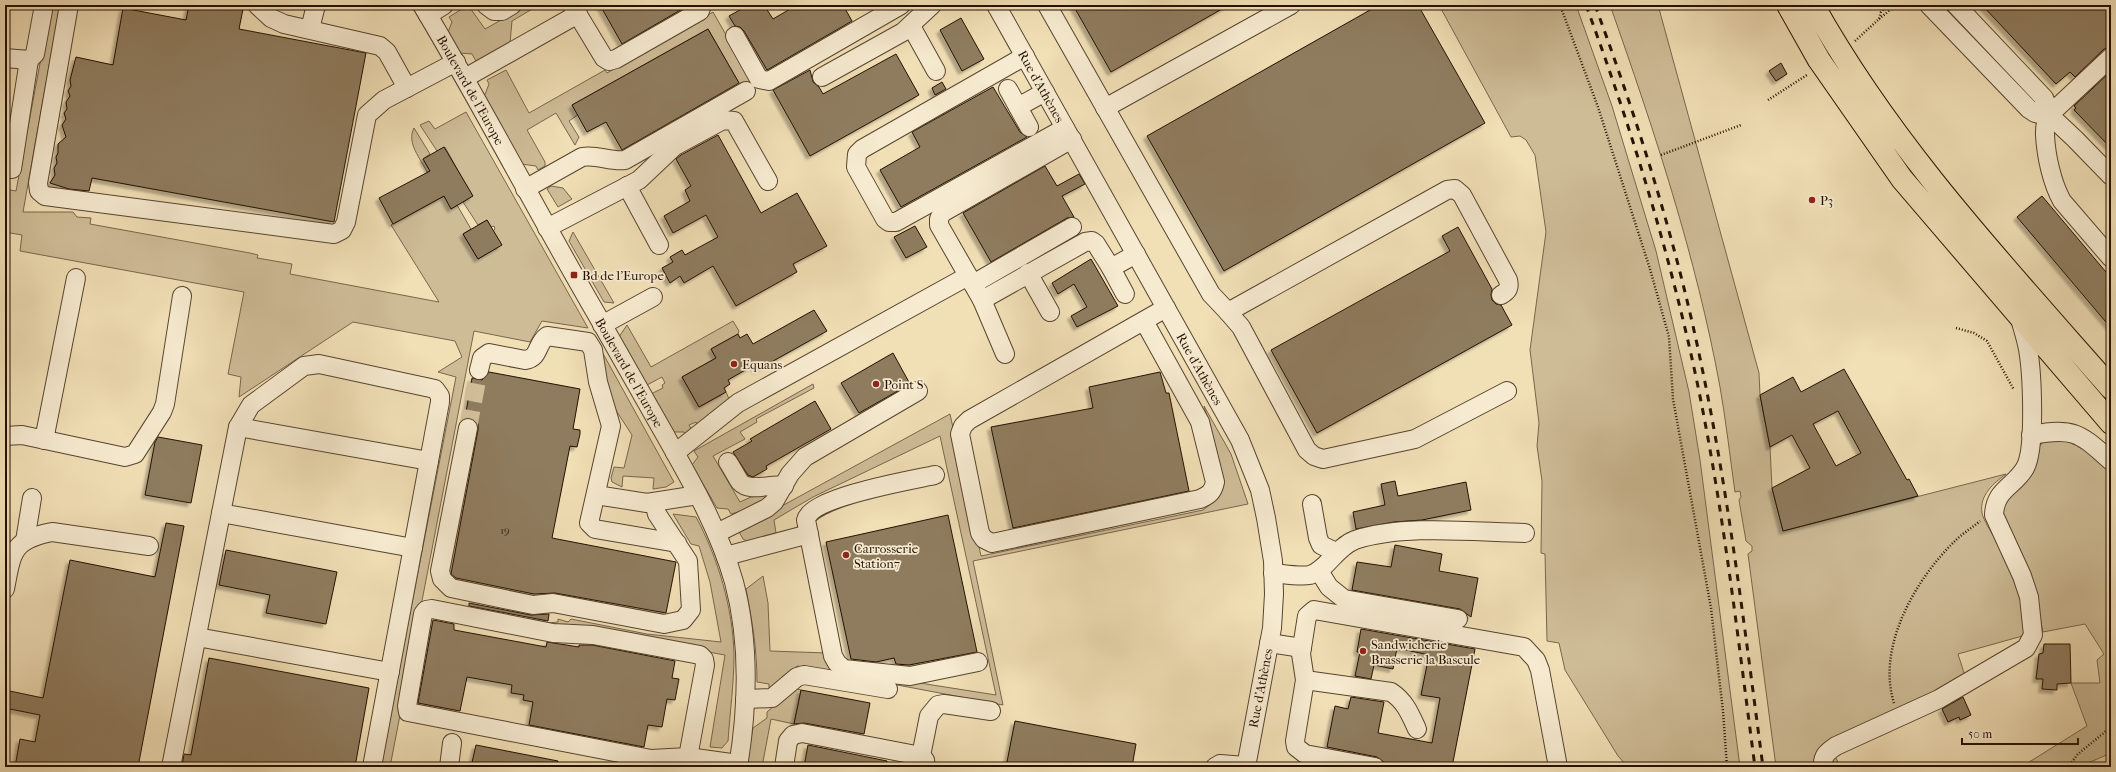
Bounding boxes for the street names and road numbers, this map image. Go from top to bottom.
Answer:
street label: Boulevard de l'Europe [434,33,507,148]
street label: Rue d'Athènes [1015,48,1067,125]
street label: Boulevard de l'Europe [592,315,666,431]
street label: Rue d'Athènes [1173,330,1226,408]
street label: Rue d'Athènes [1245,647,1276,729]

